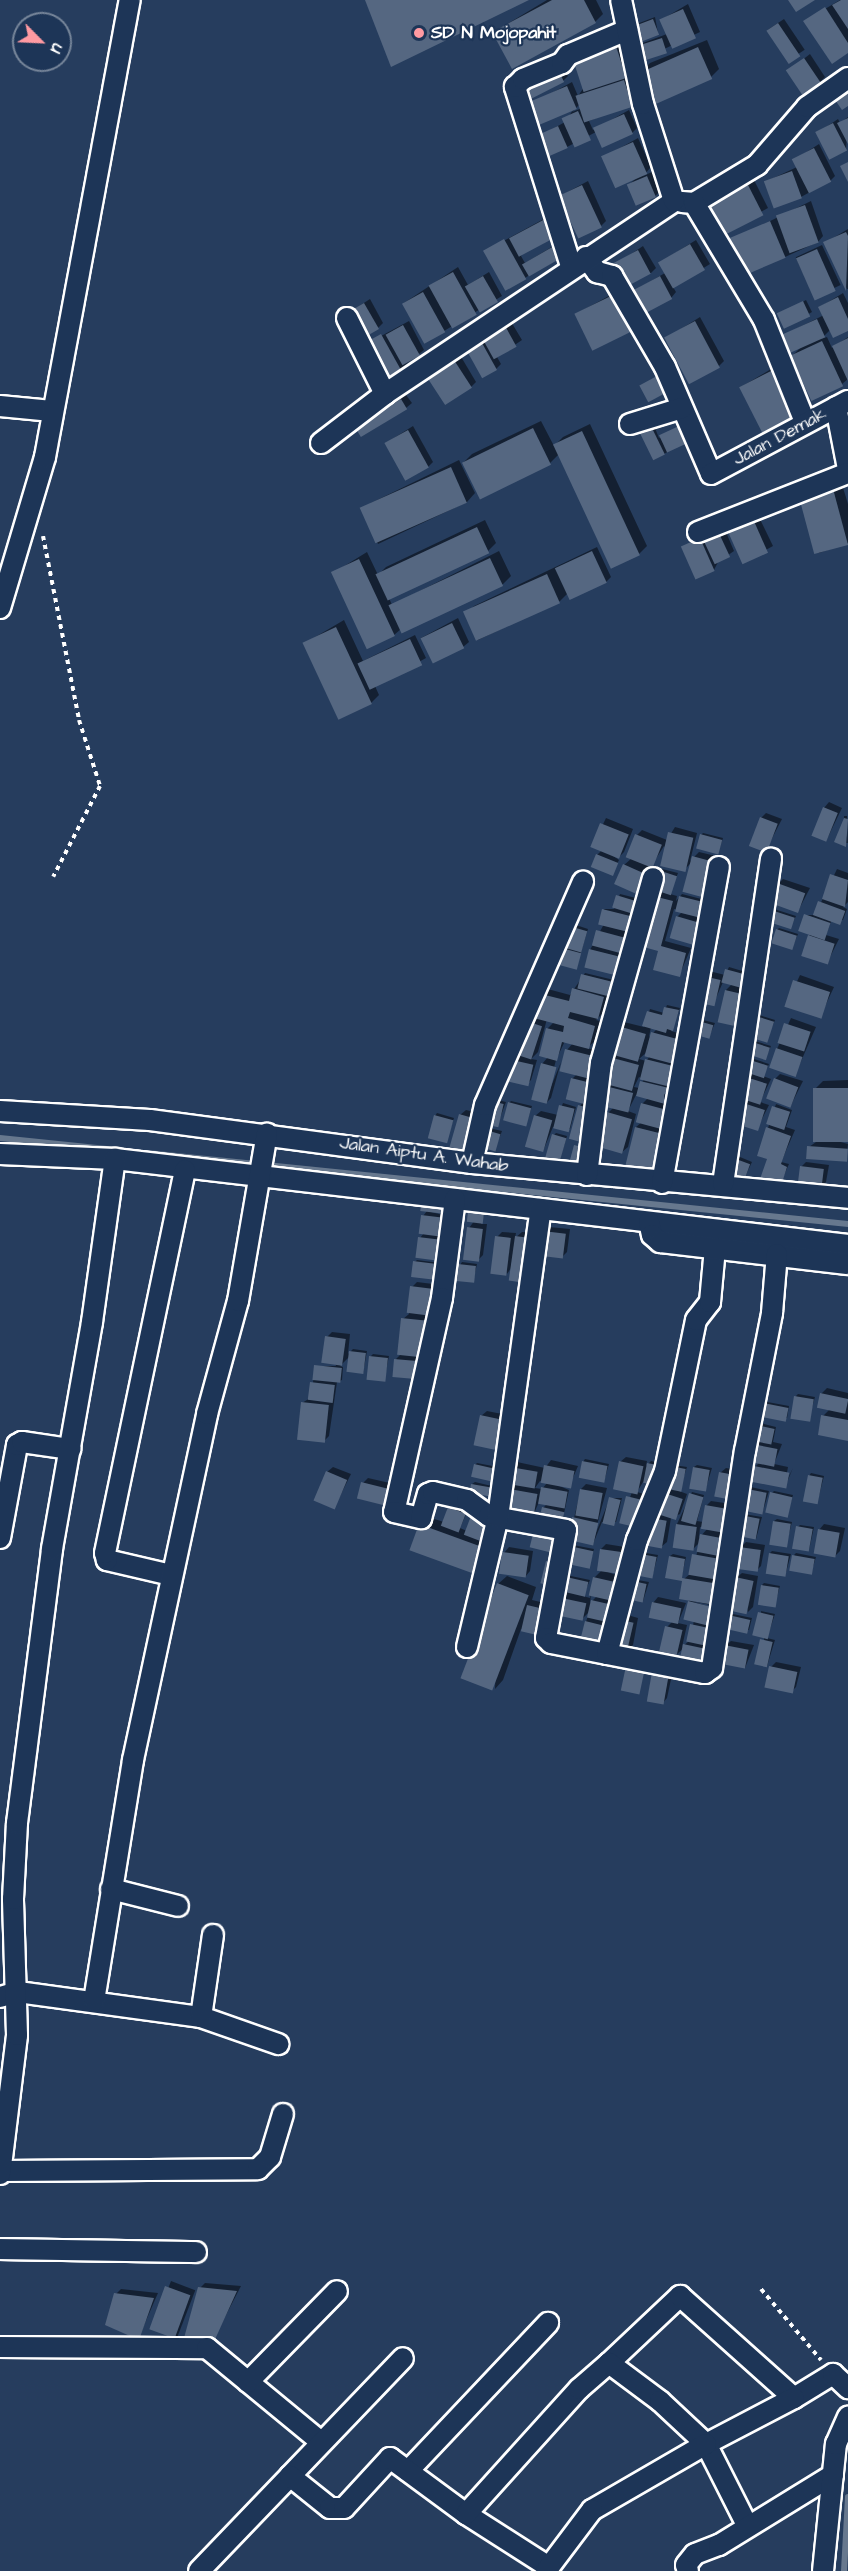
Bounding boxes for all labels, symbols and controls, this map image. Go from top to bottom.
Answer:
north arrow [12,12,72,72]
place label: SD N Mojopahit [431,22,556,44]
marker: SD N Mojopahit [412,26,426,40]
text: U [45,40,68,57]
street label: Jalan Demak [730,403,830,471]
street label: Jalan Aiptu A. Wahab [338,1132,510,1178]

